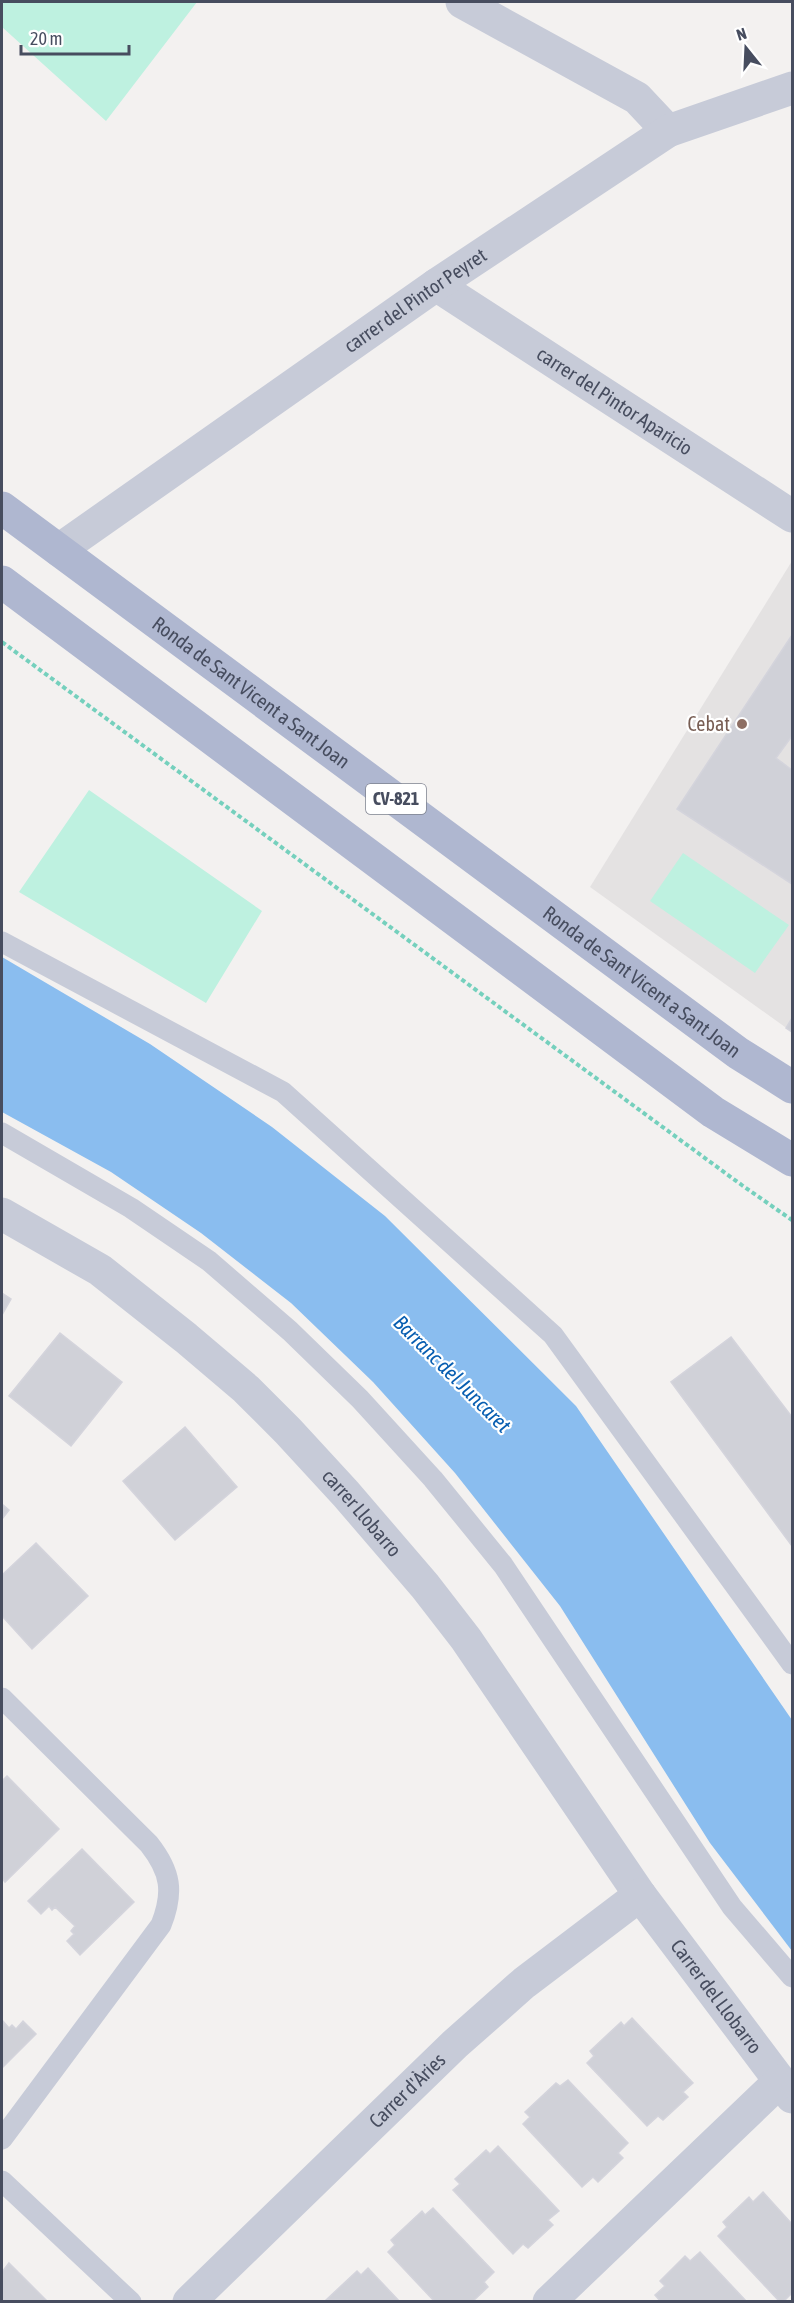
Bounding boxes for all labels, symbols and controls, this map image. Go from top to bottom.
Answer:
scale bar [21,18,129,56]
north arrow [716,18,776,78]
text: N [734,24,749,44]
text: 20 m [30,28,62,49]
street label: carrer del Pintor Peyret [339,243,491,357]
street label: carrer del Pintor Aparicio [533,342,697,459]
street label: Ronda de Sant Vicent a Sant Joan [148,611,355,773]
place label: Cebat [687,712,730,735]
marker: Cebat [735,717,749,731]
road number: CV-821 [366,784,426,814]
street label: Ronda de Sant Vicent a Sant Joan [539,901,745,1062]
water label: Barranc del Juncaret [389,1310,516,1437]
street label: carrer Llobarro [318,1464,407,1561]
street label: Carrer del Llobarro [666,1935,767,2058]
street label: Carrer d'Àries [364,2048,450,2132]

